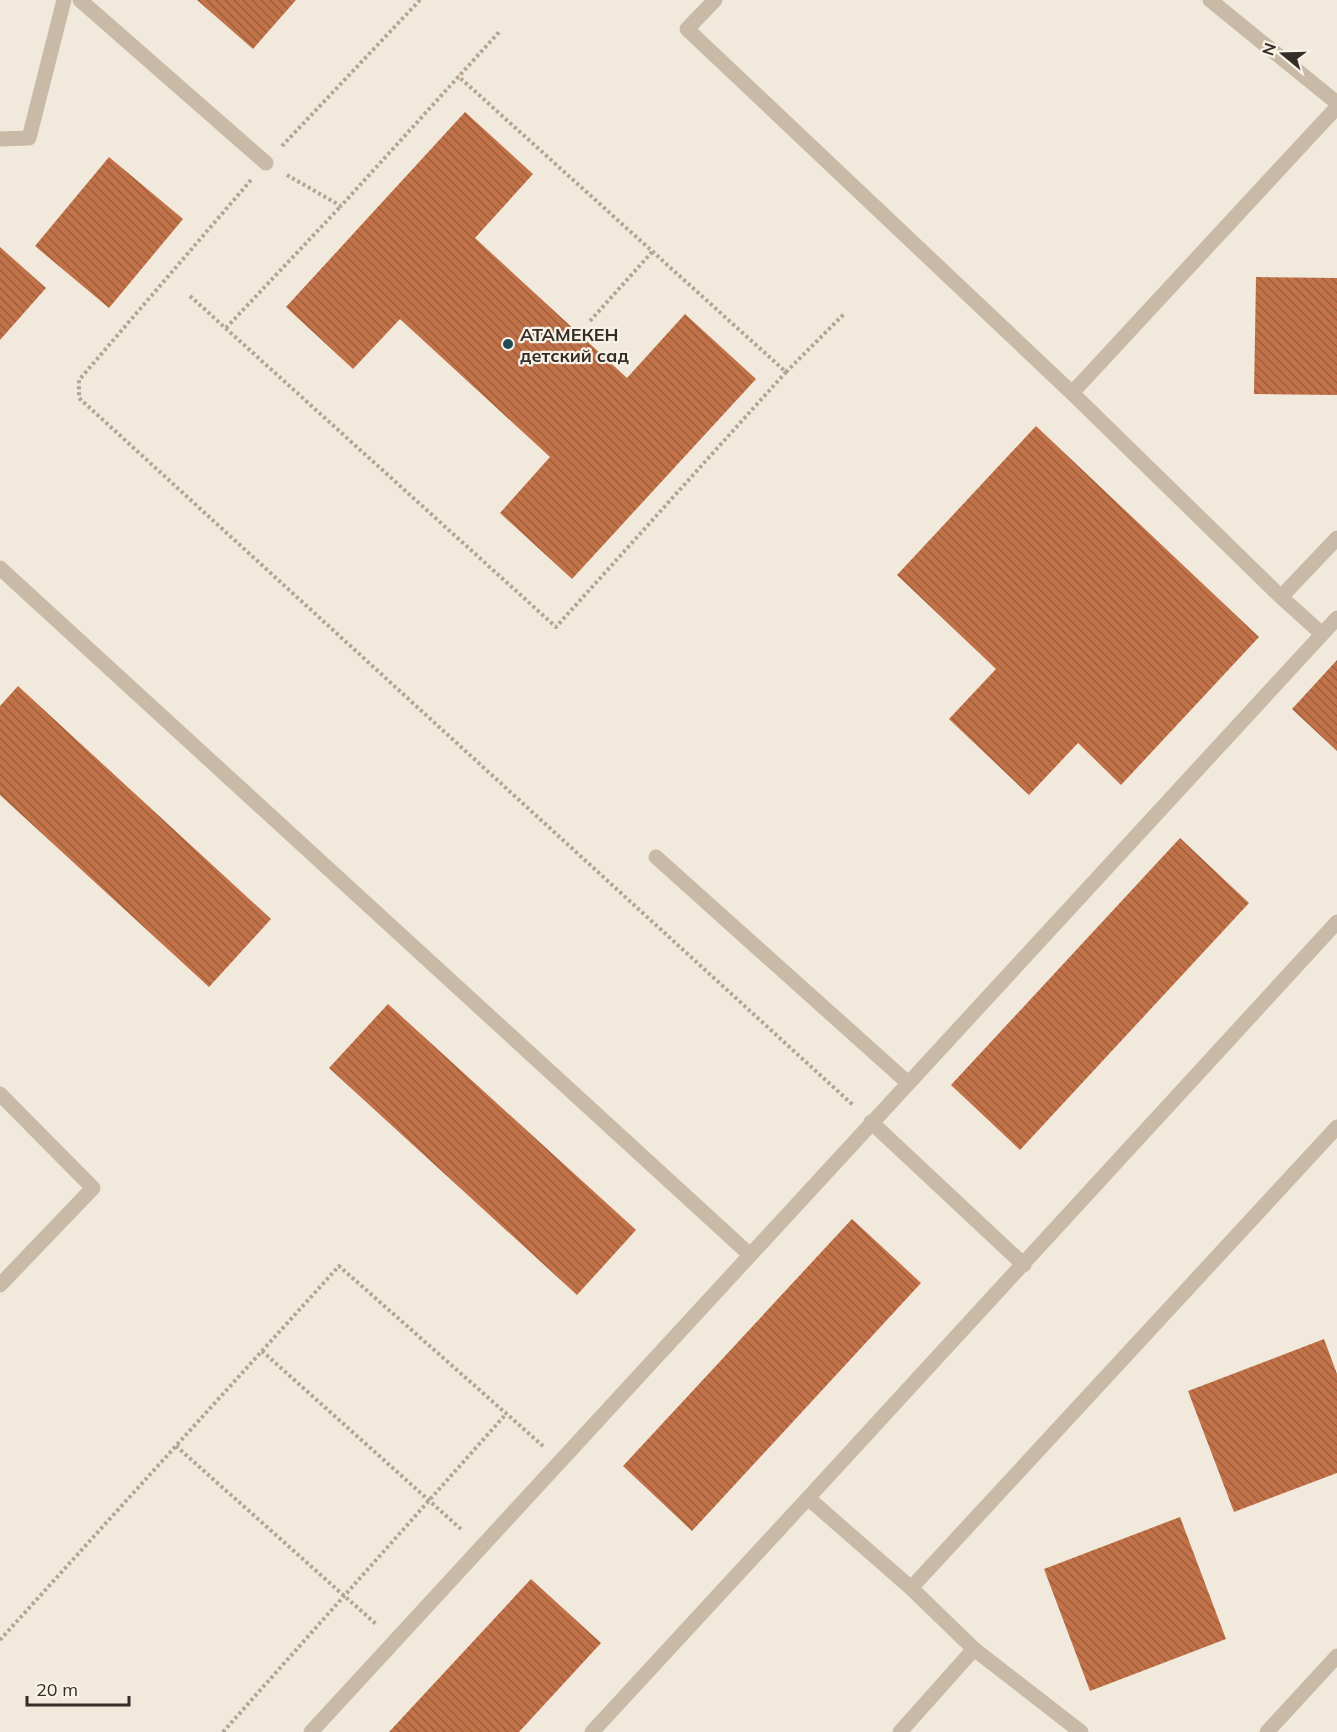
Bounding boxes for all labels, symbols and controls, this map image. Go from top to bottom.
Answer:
north arrow [1253,24,1313,84]
text: N [1257,40,1280,58]
place label: АТАМЕКЕН детский сад [520,323,630,367]
marker: АТАМЕКЕН детский сад [501,337,515,351]
scale bar [27,1669,129,1707]
text: 20 m [36,1678,78,1701]

